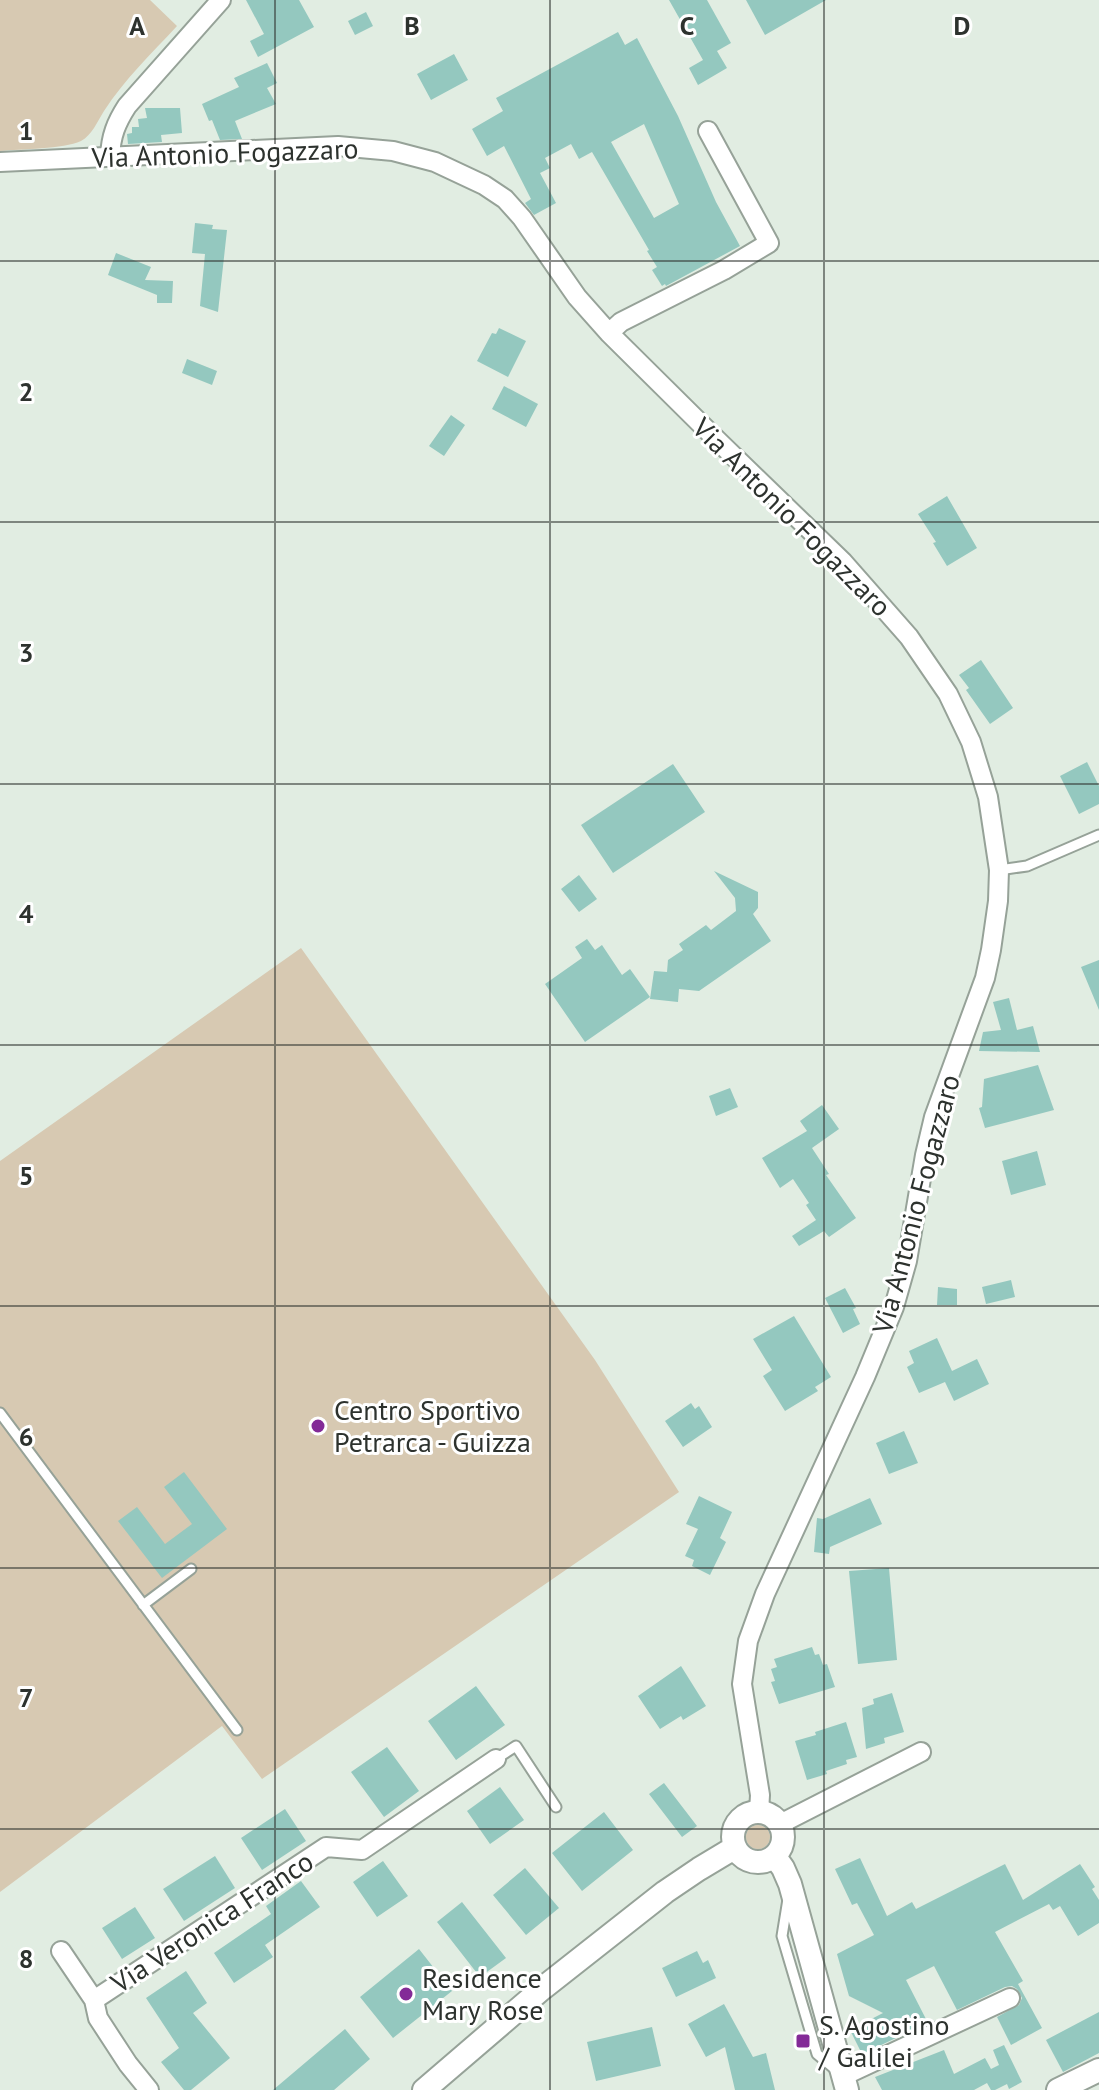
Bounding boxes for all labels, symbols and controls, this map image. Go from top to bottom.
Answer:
text: A [129,9,145,42]
text: B [404,9,420,42]
text: C [680,9,694,42]
text: D [954,9,970,42]
text: 1 [19,114,33,147]
street label: Via Antonio Fogazzaro [90,129,359,176]
text: 2 [19,375,33,408]
street label: Via Antonio Fogazzaro [684,408,900,624]
text: 3 [19,636,33,669]
text: 4 [19,897,34,930]
street label: Via Antonio Fogazzaro [863,1070,968,1339]
text: 5 [19,1159,33,1192]
place label: Centro Sportivo Petrarca - Guizza [334,1391,531,1460]
marker: Centro Sportivo Petrarca - Guizza [309,1417,327,1435]
text: 6 [19,1420,33,1453]
text: 7 [19,1681,33,1714]
street label: Via Veronica Franco [103,1842,320,2001]
text: 8 [19,1942,33,1975]
place label: Residence Mary Rose [422,1959,543,2028]
marker: Residence Mary Rose [397,1985,415,2003]
place label: S. Agostino / Galilei [817,2006,949,2075]
marker: S. Agostino / Galilei [794,2032,812,2050]

